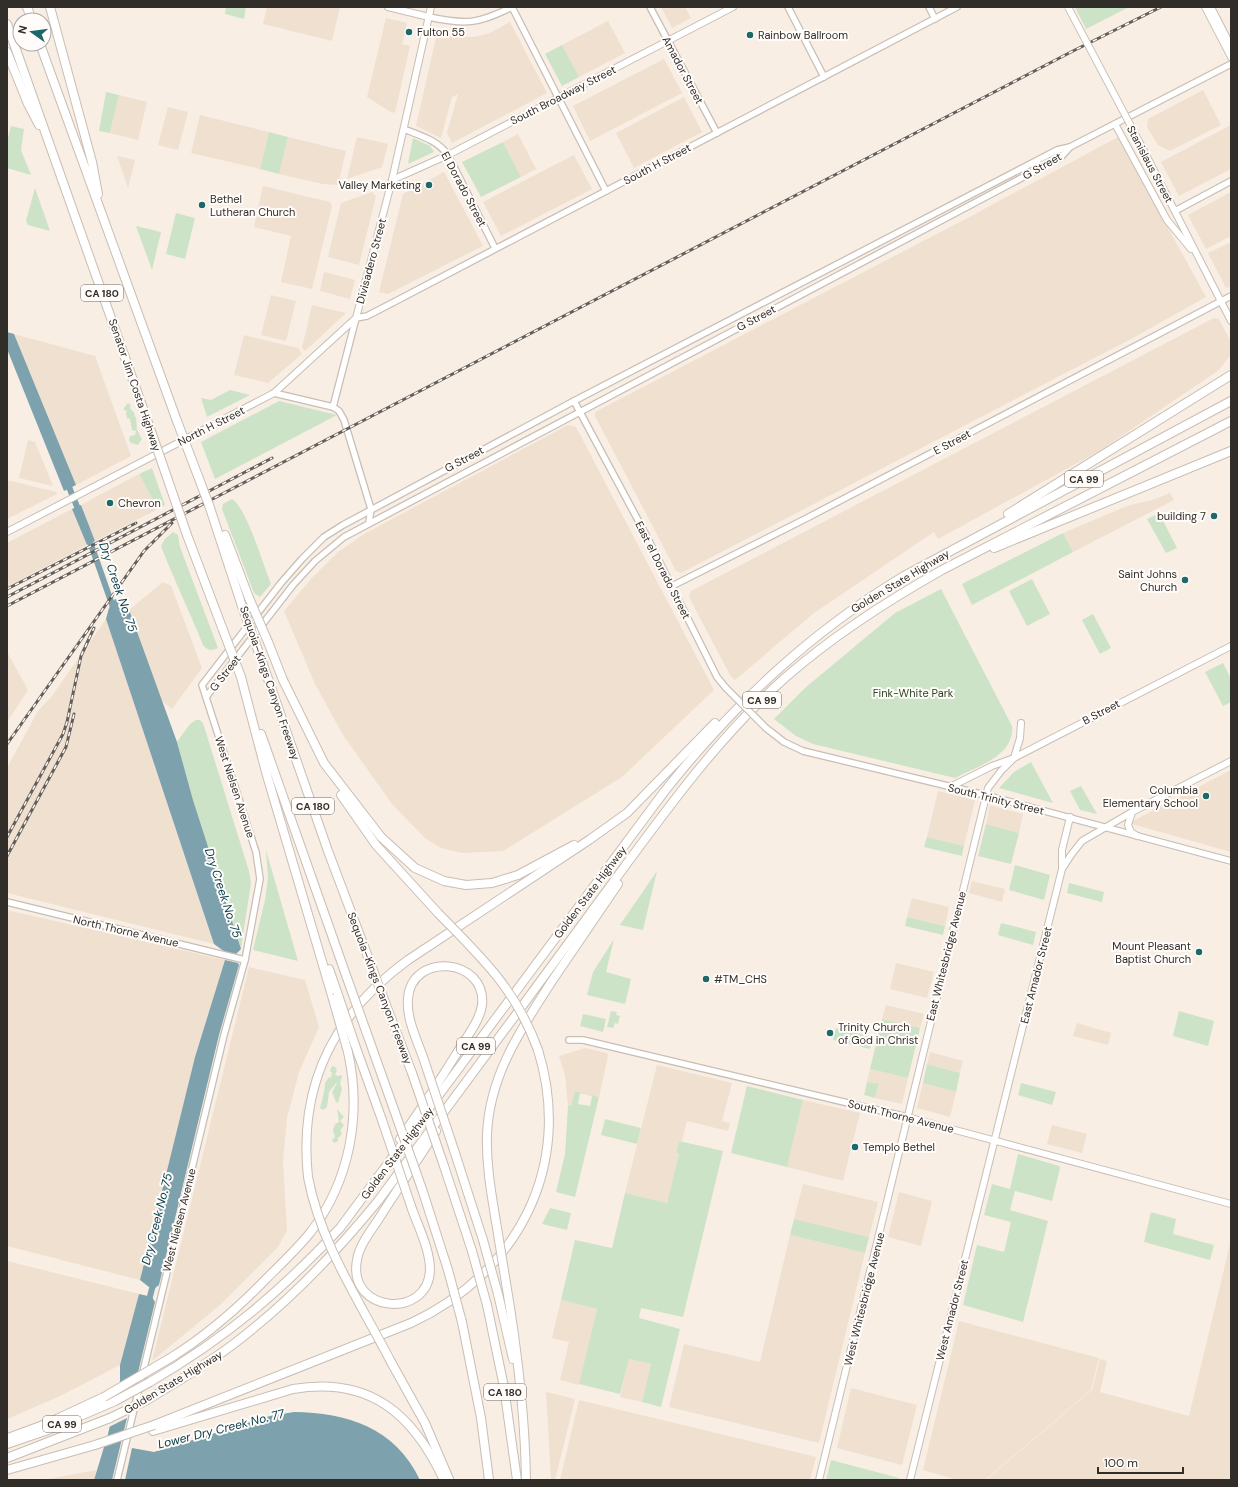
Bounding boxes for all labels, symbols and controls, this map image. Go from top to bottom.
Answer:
north arrow [12,12,52,52]
text: N [15,24,30,35]
place label: Fulton 55 [417,25,465,39]
marker: Fulton 55 [404,27,414,37]
place label: Rainbow Ballroom [758,28,848,42]
marker: Rainbow Ballroom [745,30,755,40]
street label: Amador Street [659,34,707,106]
street label: South Broadway Street [508,62,618,128]
street label: Stanislaus Street [1124,123,1176,205]
street label: South H Street [621,140,693,188]
street label: El Dorado Street [438,149,490,229]
street label: G Street [1020,149,1064,183]
place label: Valley Marketing [338,178,421,192]
marker: Valley Marketing [424,180,434,190]
place label: Bethel Lutheran Church [210,192,295,219]
marker: Bethel Lutheran Church [197,200,207,210]
street label: Divisadero Street [353,217,389,305]
road number: CA 180 [81,285,123,301]
street label: G Street [734,302,778,334]
street label: Senator Jim Costa Highway [106,317,164,453]
street label: North H Street [175,403,247,449]
street label: E Street [931,426,973,458]
street label: G Street [442,443,486,475]
road number: CA 99 [1065,471,1103,487]
place label: Chevron [118,496,161,510]
marker: Chevron [105,498,115,508]
place label: building 7 [1157,509,1206,523]
marker: building 7 [1209,511,1219,521]
street label: East el Dorado Street [632,519,694,621]
water label: Dry Creek No. 75 [95,540,141,635]
street label: Golden State Highway [848,546,952,616]
place label: Saint Johns Church [1118,567,1177,594]
marker: Saint Johns Church [1180,575,1190,585]
street label: Sequoia–Kings Canyon Freeway [237,604,303,762]
street label: G Street [206,652,244,694]
park label: Fink-White Park [873,686,954,700]
road number: CA 99 [743,692,781,708]
street label: B Street [1080,696,1122,728]
street label: West Nielsen Avenue [212,734,258,840]
street label: South Trinity Street [947,780,1045,818]
place label: Columbia Elementary School [1103,783,1198,810]
marker: Columbia Elementary School [1201,791,1211,801]
road number: CA 180 [292,798,334,814]
street label: Golden State Highway [551,843,629,941]
water label: Dry Creek No. 75 [201,846,245,941]
street label: East Whitesbridge Avenue [923,890,969,1022]
street label: Sequoia–Kings Canyon Freeway [344,910,416,1066]
street label: North Thorne Avenue [72,912,180,950]
street label: East Amador Street [1017,925,1055,1025]
place label: Mount Pleasant Baptist Church [1112,939,1191,966]
marker: Mount Pleasant Baptist Church [1194,947,1204,957]
place label: #TM_CHS [714,972,767,986]
marker: #TM_CHS [701,974,711,984]
place label: Trinity Church of God in Christ [838,1020,918,1047]
marker: Trinity Church of God in Christ [825,1028,835,1038]
road number: CA 99 [457,1038,495,1054]
street label: South Thorne Avenue [847,1096,955,1136]
street label: Golden State Highway [358,1104,436,1202]
place label: Templo Bethel [863,1140,935,1154]
marker: Templo Bethel [850,1142,860,1152]
street label: West Nielsen Avenue [159,1167,199,1273]
water label: Dry Creek No. 75 [138,1171,176,1266]
street label: West Whitesbridge Avenue [841,1231,887,1367]
street label: West Amador Street [933,1258,971,1362]
street label: Golden State Highway [121,1347,225,1417]
road number: CA 180 [484,1384,526,1400]
water label: Lower Dry Creek No. 77 [156,1405,286,1452]
road number: CA 99 [43,1416,81,1432]
scale bar [1098,1449,1183,1475]
text: 100 m [1104,1455,1138,1471]

